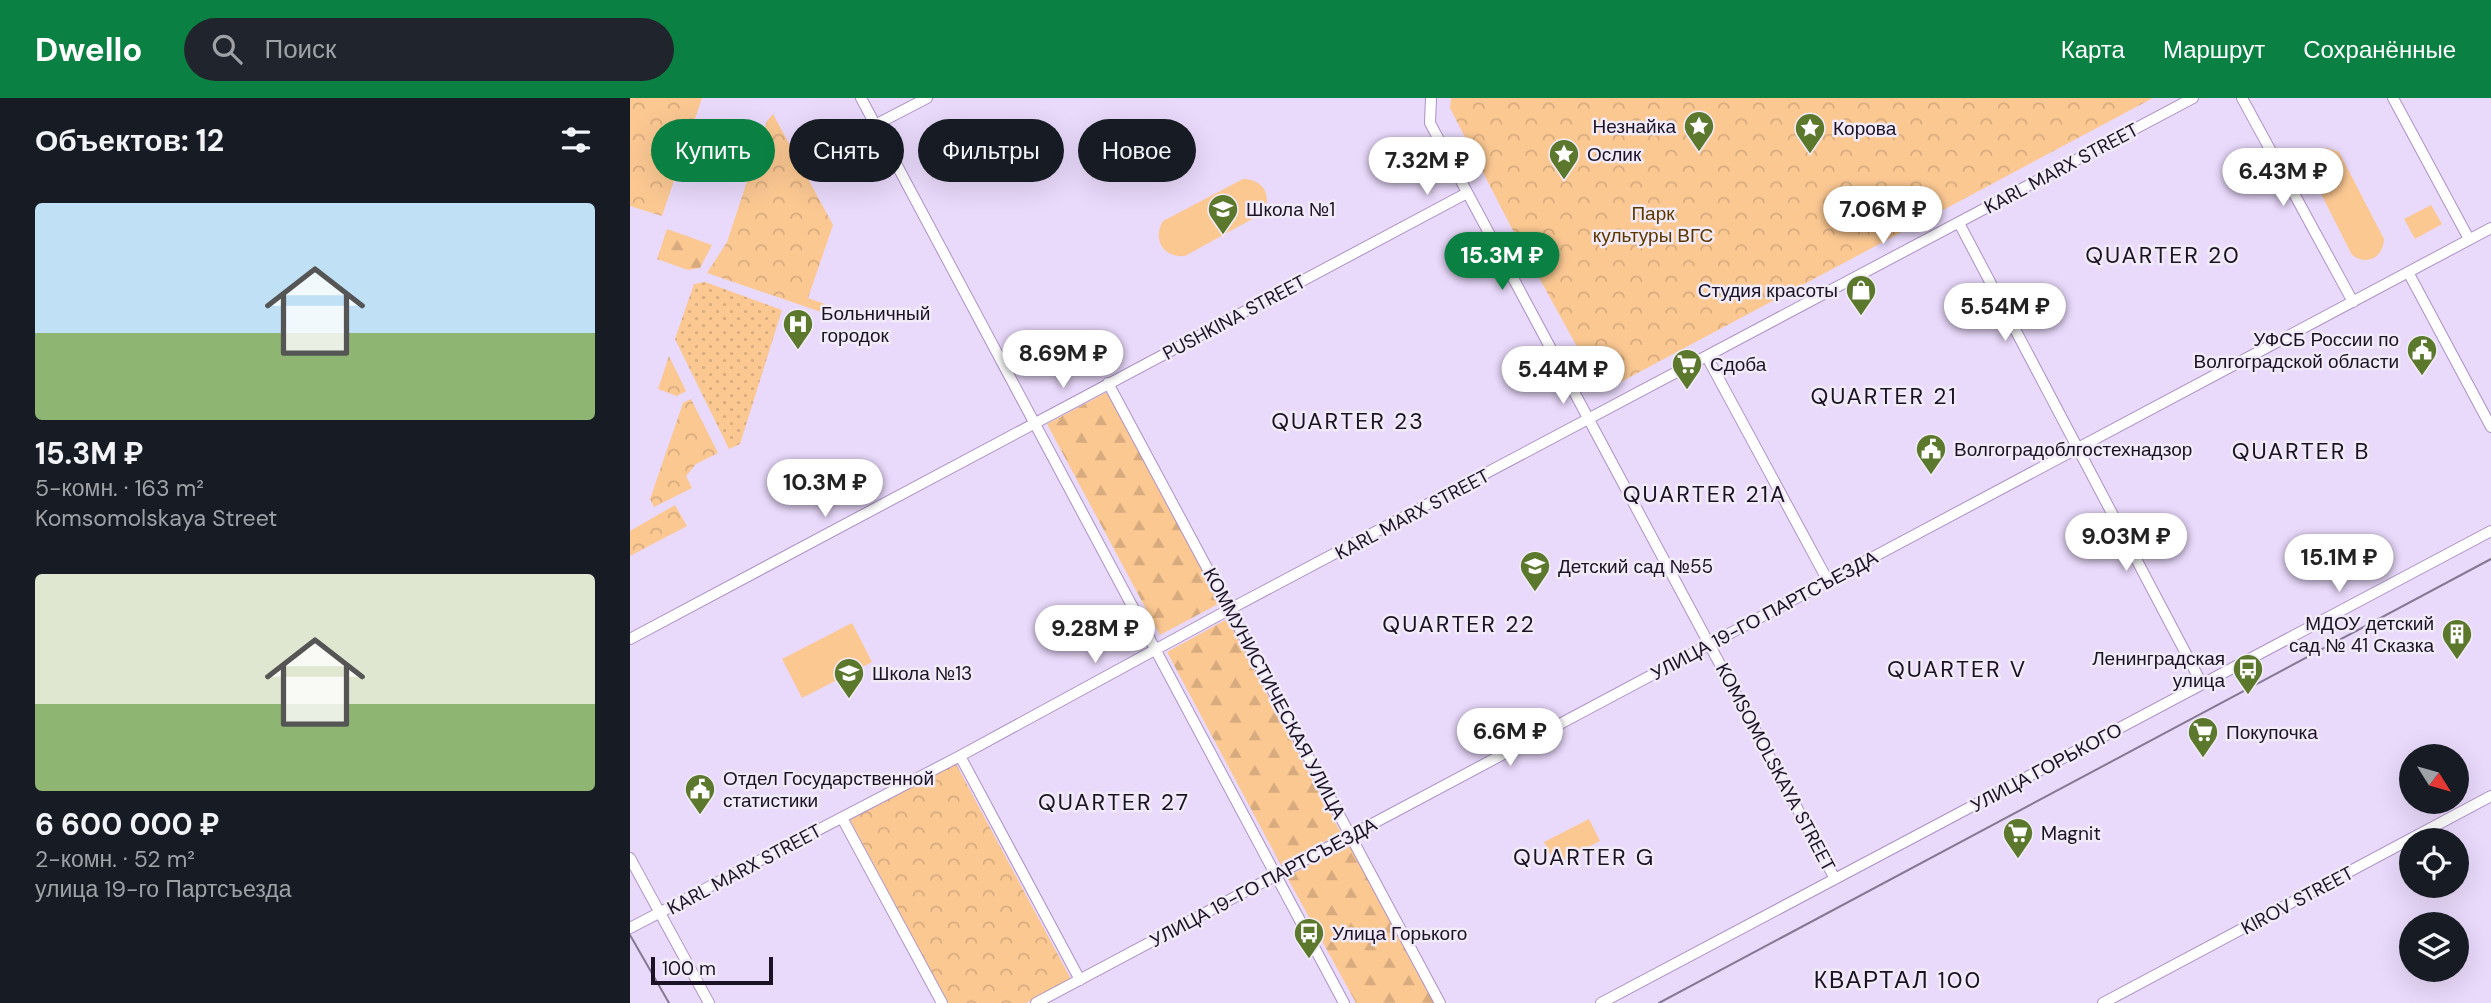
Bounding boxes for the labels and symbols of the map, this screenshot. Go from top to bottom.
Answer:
place icon: Незнайка [1682,109,1716,153]
place icon: Корова [1793,111,1827,155]
place label: Незнайка [1592,114,1676,139]
place label: Корова [1833,116,1897,141]
street label: KARL MARX STREET [1980,117,2143,220]
place icon: Ослик [1547,137,1581,181]
pin: 7.32M ₽ [1362,138,1492,197]
place label: Ослик [1587,142,1642,167]
pin: 6.43M ₽ [2218,148,2348,208]
pin: 7.06M ₽ [1818,186,1948,246]
school or university icon: Школа №1 [1206,192,1240,236]
place label: Школа №1 [1246,197,1335,222]
park label: Парк культуры ВГС [1593,201,1713,248]
pin: 15.3M ₽ [1437,232,1567,292]
district label: QUARTER 20 [2085,240,2241,270]
street label: PUSHKINA STREET [1158,269,1310,366]
shop icon: Студия красоты [1844,273,1878,317]
place label: Студия красоты [1698,278,1838,303]
pin: 5.54M ₽ [1940,284,2070,343]
place label: Больничный городок [821,301,930,348]
hospital icon: Больничный городок [781,307,815,351]
place label: УФСБ России по Волгоградской области [2194,327,2399,374]
pin: 8.69M ₽ [998,330,1128,390]
public building icon: УФСБ России по Волгоградской области [2405,333,2439,377]
pin: 5.44M ₽ [1498,346,1628,406]
supermarket icon: Сдоба [1670,347,1704,391]
place label: Сдоба [1710,352,1767,377]
district label: QUARTER 21 [1810,381,1958,411]
district label: QUARTER 23 [1271,406,1425,436]
public building icon: Волгоградоблгостехнадзор [1914,432,1948,476]
district label: QUARTER B [2232,436,2370,466]
place label: Волгоградоблгостехнадзор [1954,437,2192,462]
pin: 10.3M ₽ [760,460,890,519]
street label: KARL MARX STREET [1331,463,1494,566]
district label: QUARTER 21A [1623,479,1787,509]
pin: 9.03M ₽ [2061,514,2191,573]
pin: 15.1M ₽ [2274,534,2404,594]
street label: УЛИЦА 19-ГО ПАРТСЪЕЗДА [1646,545,1882,686]
school or university icon: Детский сад №55 [1518,549,1552,593]
place label: Детский сад №55 [1558,554,1713,579]
street label: КОММУНИСТИЧЕСКАЯ УЛИЦА [1198,563,1352,823]
pin: 9.28M ₽ [1030,606,1160,665]
district label: QUARTER 22 [1382,609,1536,639]
place label: МДОУ детский сад № 41 Сказка [2289,611,2434,658]
building icon: МДОУ детский сад № 41 Сказка [2440,617,2474,661]
place label: Ленинградская улица [2092,646,2225,693]
bus stop icon: Ленинградская улица [2231,652,2265,696]
district label: QUARTER V [1887,654,2027,684]
school or university icon: Школа №13 [832,656,866,700]
street label: KOMSOMOLSKAYA STREET [1710,659,1841,876]
place label: Школа №13 [872,661,972,686]
pin: 6.6M ₽ [1453,708,1567,768]
supermarket icon: Покупочка [2186,715,2220,759]
street label: УЛИЦА ГОРЬКОГО [1966,717,2126,818]
place label: Покупочка [2226,720,2318,745]
north arrow [2399,744,2469,814]
place label: Отдел Государственной статистики [723,766,934,813]
public building icon: Отдел Государственной статистики [683,772,717,816]
district label: QUARTER 27 [1038,787,1190,817]
street label: УЛИЦА 19-ГО ПАРТСЪЕЗДА [1145,812,1381,953]
supermarket icon: Magnit [2001,816,2035,860]
street label: KARL MARX STREET [663,818,826,921]
place label: Magnit [2041,821,2101,846]
district label: QUARTER G [1513,842,1655,872]
street label: KIROV STREET [2237,860,2358,940]
bus stop icon: Улица Горького [1292,916,1326,960]
place label: Улица Горького [1332,921,1467,946]
scale bar [651,954,774,986]
district label: КВАРТАЛ 100 [1814,965,1982,995]

